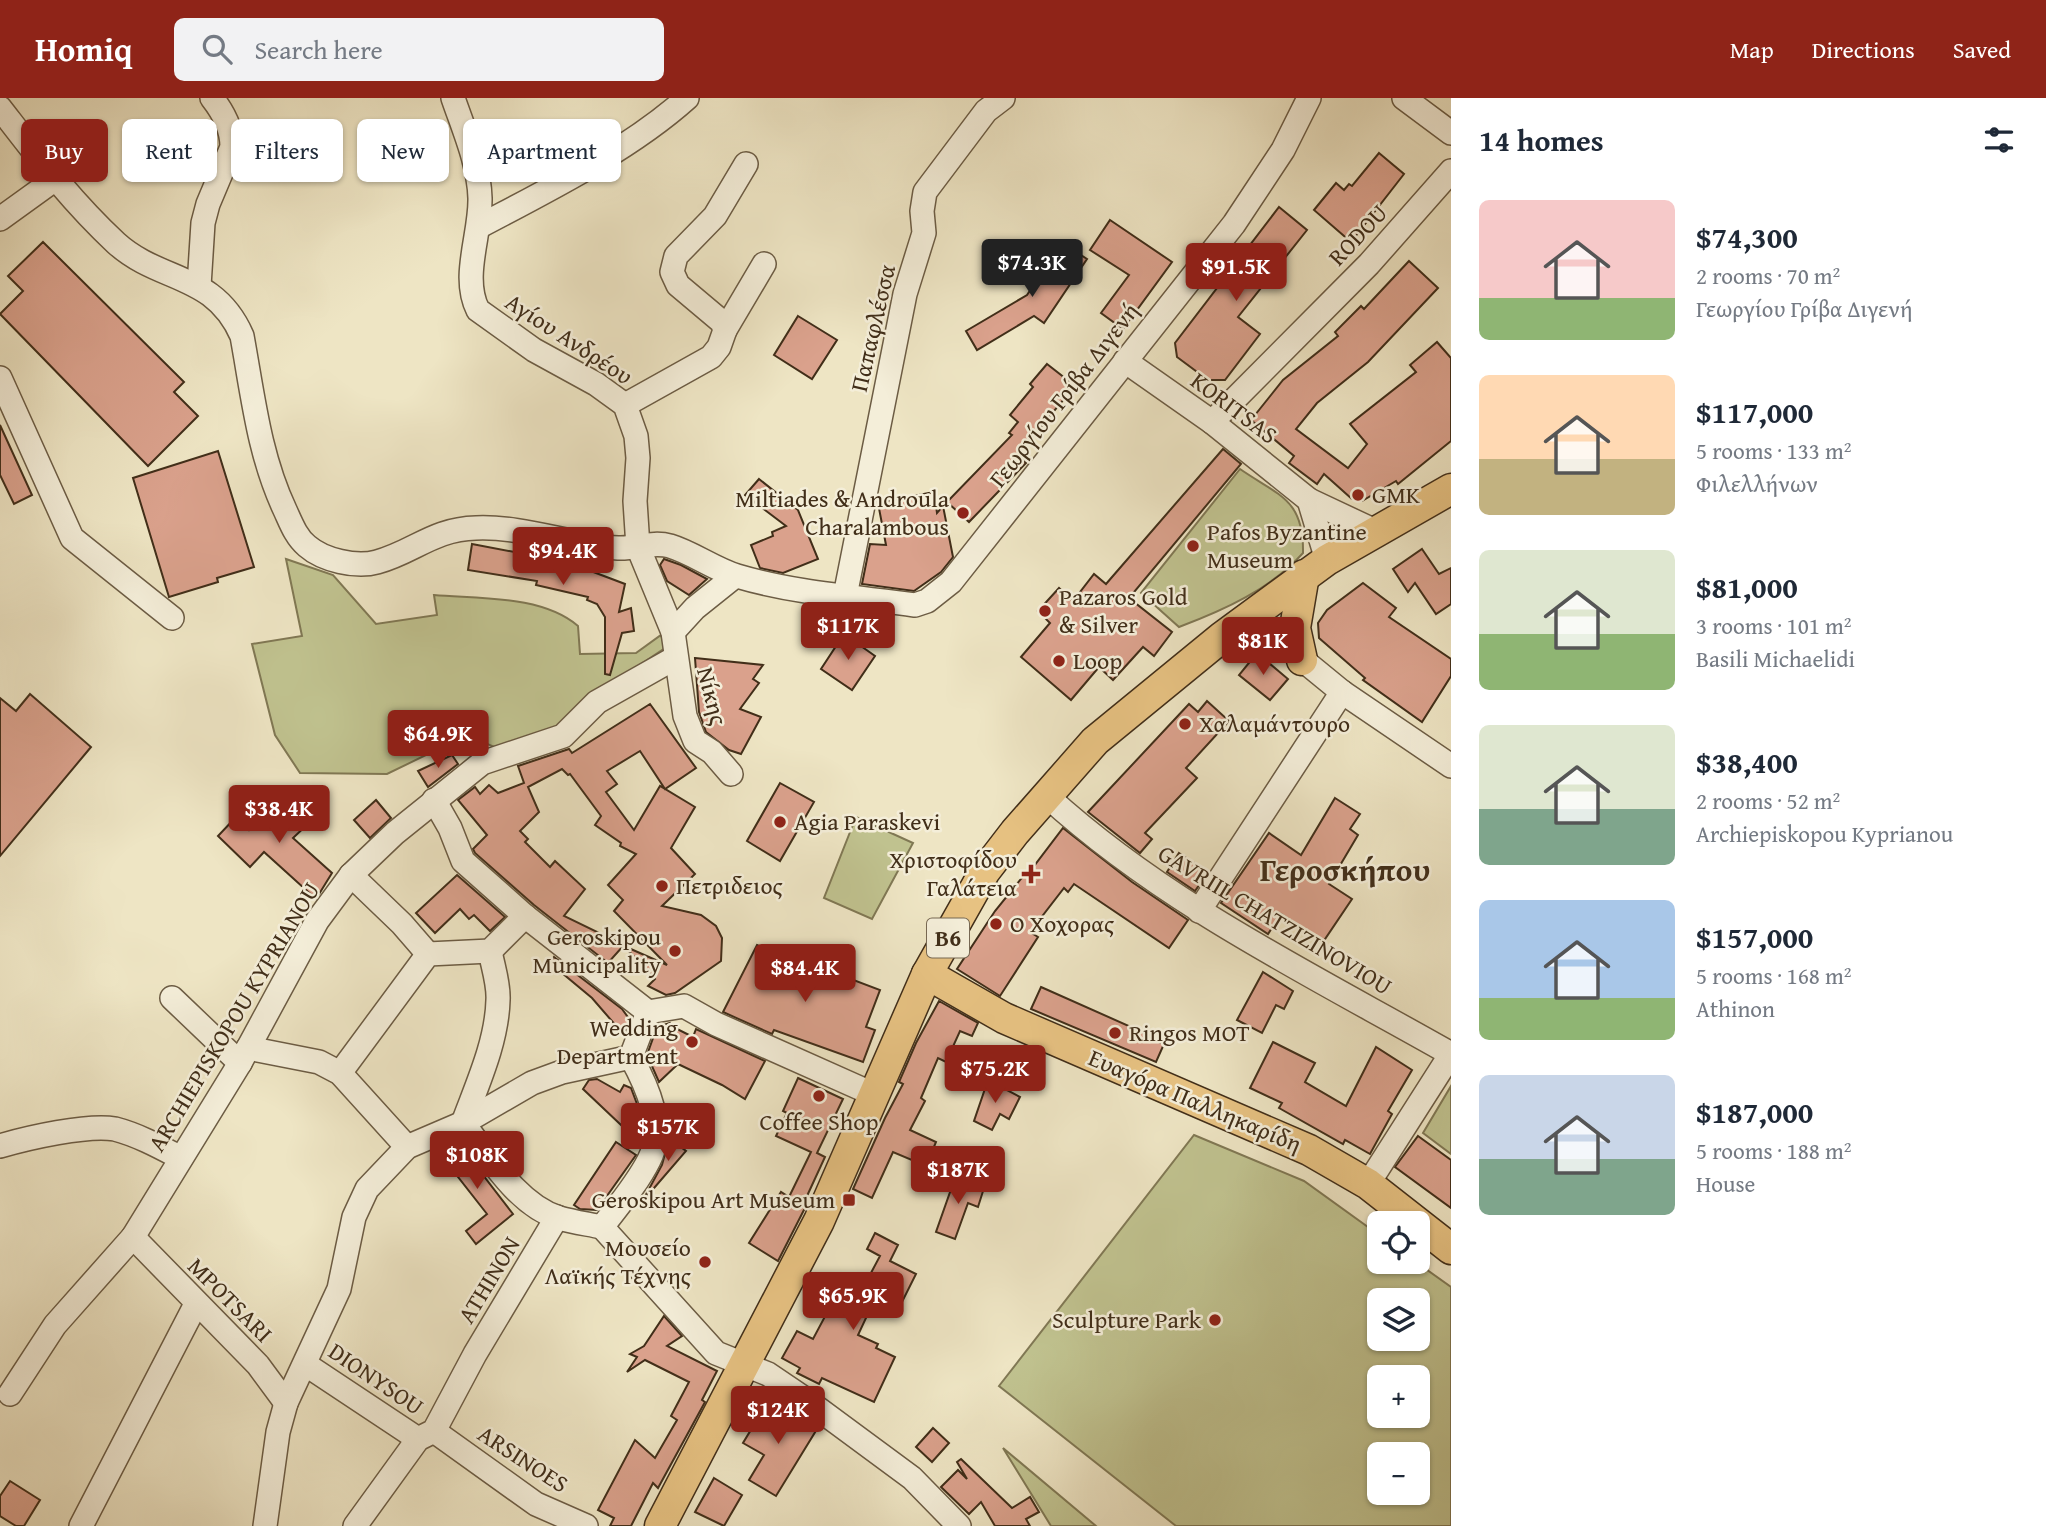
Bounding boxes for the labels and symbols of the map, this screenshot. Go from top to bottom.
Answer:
street label: RODOU [1320,196,1396,273]
pin: $74.3K [975,240,1089,299]
pin: $91.5K [1179,244,1293,303]
street label: Παπαφλέσσα [841,261,904,395]
street label: Αγίου Ανδρέου [499,284,640,393]
street label: Γεωργίου Γρίβα Διγενή [980,295,1147,494]
street label: KORITSAS [1184,363,1285,452]
place label: GMK [1372,477,1421,512]
place label: Miltiades & Androula Charalambous [735,481,950,544]
marker: GMK [1350,487,1366,503]
marker: Miltiades & Androula Charalambous [955,505,971,521]
place label: Pafos Byzantine Museum [1207,514,1367,577]
pin: $94.4K [506,528,620,587]
marker: Pafos Byzantine Museum [1185,538,1201,554]
place label: Pazaros Gold & Silver [1059,579,1188,642]
pin: $117K [799,602,897,662]
marker: Pazaros Gold & Silver [1037,603,1053,619]
pin: $81K [1222,618,1304,677]
place label: Loop [1073,643,1122,678]
marker: Loop [1051,653,1067,669]
street label: Νίκης [688,663,737,729]
place label: Χαλαμάντουρο [1199,706,1350,741]
pin: $64.9K [381,710,495,770]
marker: Χαλαμάντουρο [1177,716,1193,732]
pin: $38.4K [222,786,336,845]
place label: Agia Paraskevi [794,804,941,839]
marker: Agia Paraskevi [772,814,788,830]
street label: GAVRIIL CHATZIZINOVIOU [1152,836,1399,1003]
place label: Χριστοφίδου Γαλάτεια [889,842,1017,905]
district label: Γεροσκήπου [1260,846,1430,893]
marker: Χριστοφίδου Γαλάτεια [1023,866,1039,882]
place label: Πετριδειος [676,868,783,903]
street label: ARCHIEPISKOPOU KYPRIANOU [139,875,328,1158]
marker: Πετριδειος [654,878,670,894]
place label: Ο Χοχορας [1010,906,1114,941]
marker: Ο Χοχορας [988,916,1004,932]
road number: B6 [927,918,969,958]
place label: Geroskipou Municipality [533,919,661,982]
marker: Geroskipou Municipality [667,943,683,959]
pin: $84.4K [748,944,862,1004]
place label: Wedding Department [557,1010,679,1073]
place label: Ringos MOT [1129,1015,1250,1050]
marker: Ringos MOT [1107,1025,1123,1041]
marker: Wedding Department [684,1034,700,1050]
street label: Ευαγόρα Παλληκαρίδη [1083,1040,1307,1161]
pin: $75.2K [938,1046,1052,1105]
marker: Coffee Shop [811,1088,827,1104]
pin: $157K [619,1104,717,1163]
place label: Coffee Shop [760,1104,878,1139]
pin: $108K [428,1132,526,1191]
pin: $187K [909,1146,1007,1206]
place label: Geroskipou Art Museum [592,1182,835,1217]
marker: Geroskipou Art Museum [841,1192,857,1208]
street label: ATHINON [449,1229,528,1330]
place label: Μουσείο Λαϊκής Τέχνης [545,1230,691,1293]
street label: MPOTSARI [180,1249,281,1350]
marker: Μουσείο Λαϊκής Τέχνης [697,1254,713,1270]
pin: $65.9K [796,1272,910,1332]
place label: Sculpture Park [1052,1302,1202,1337]
marker: Sculpture Park [1207,1312,1223,1328]
street label: DIONYSOU [322,1334,431,1423]
pin: $124K [729,1386,827,1446]
street label: ARSINOES [471,1416,575,1501]

